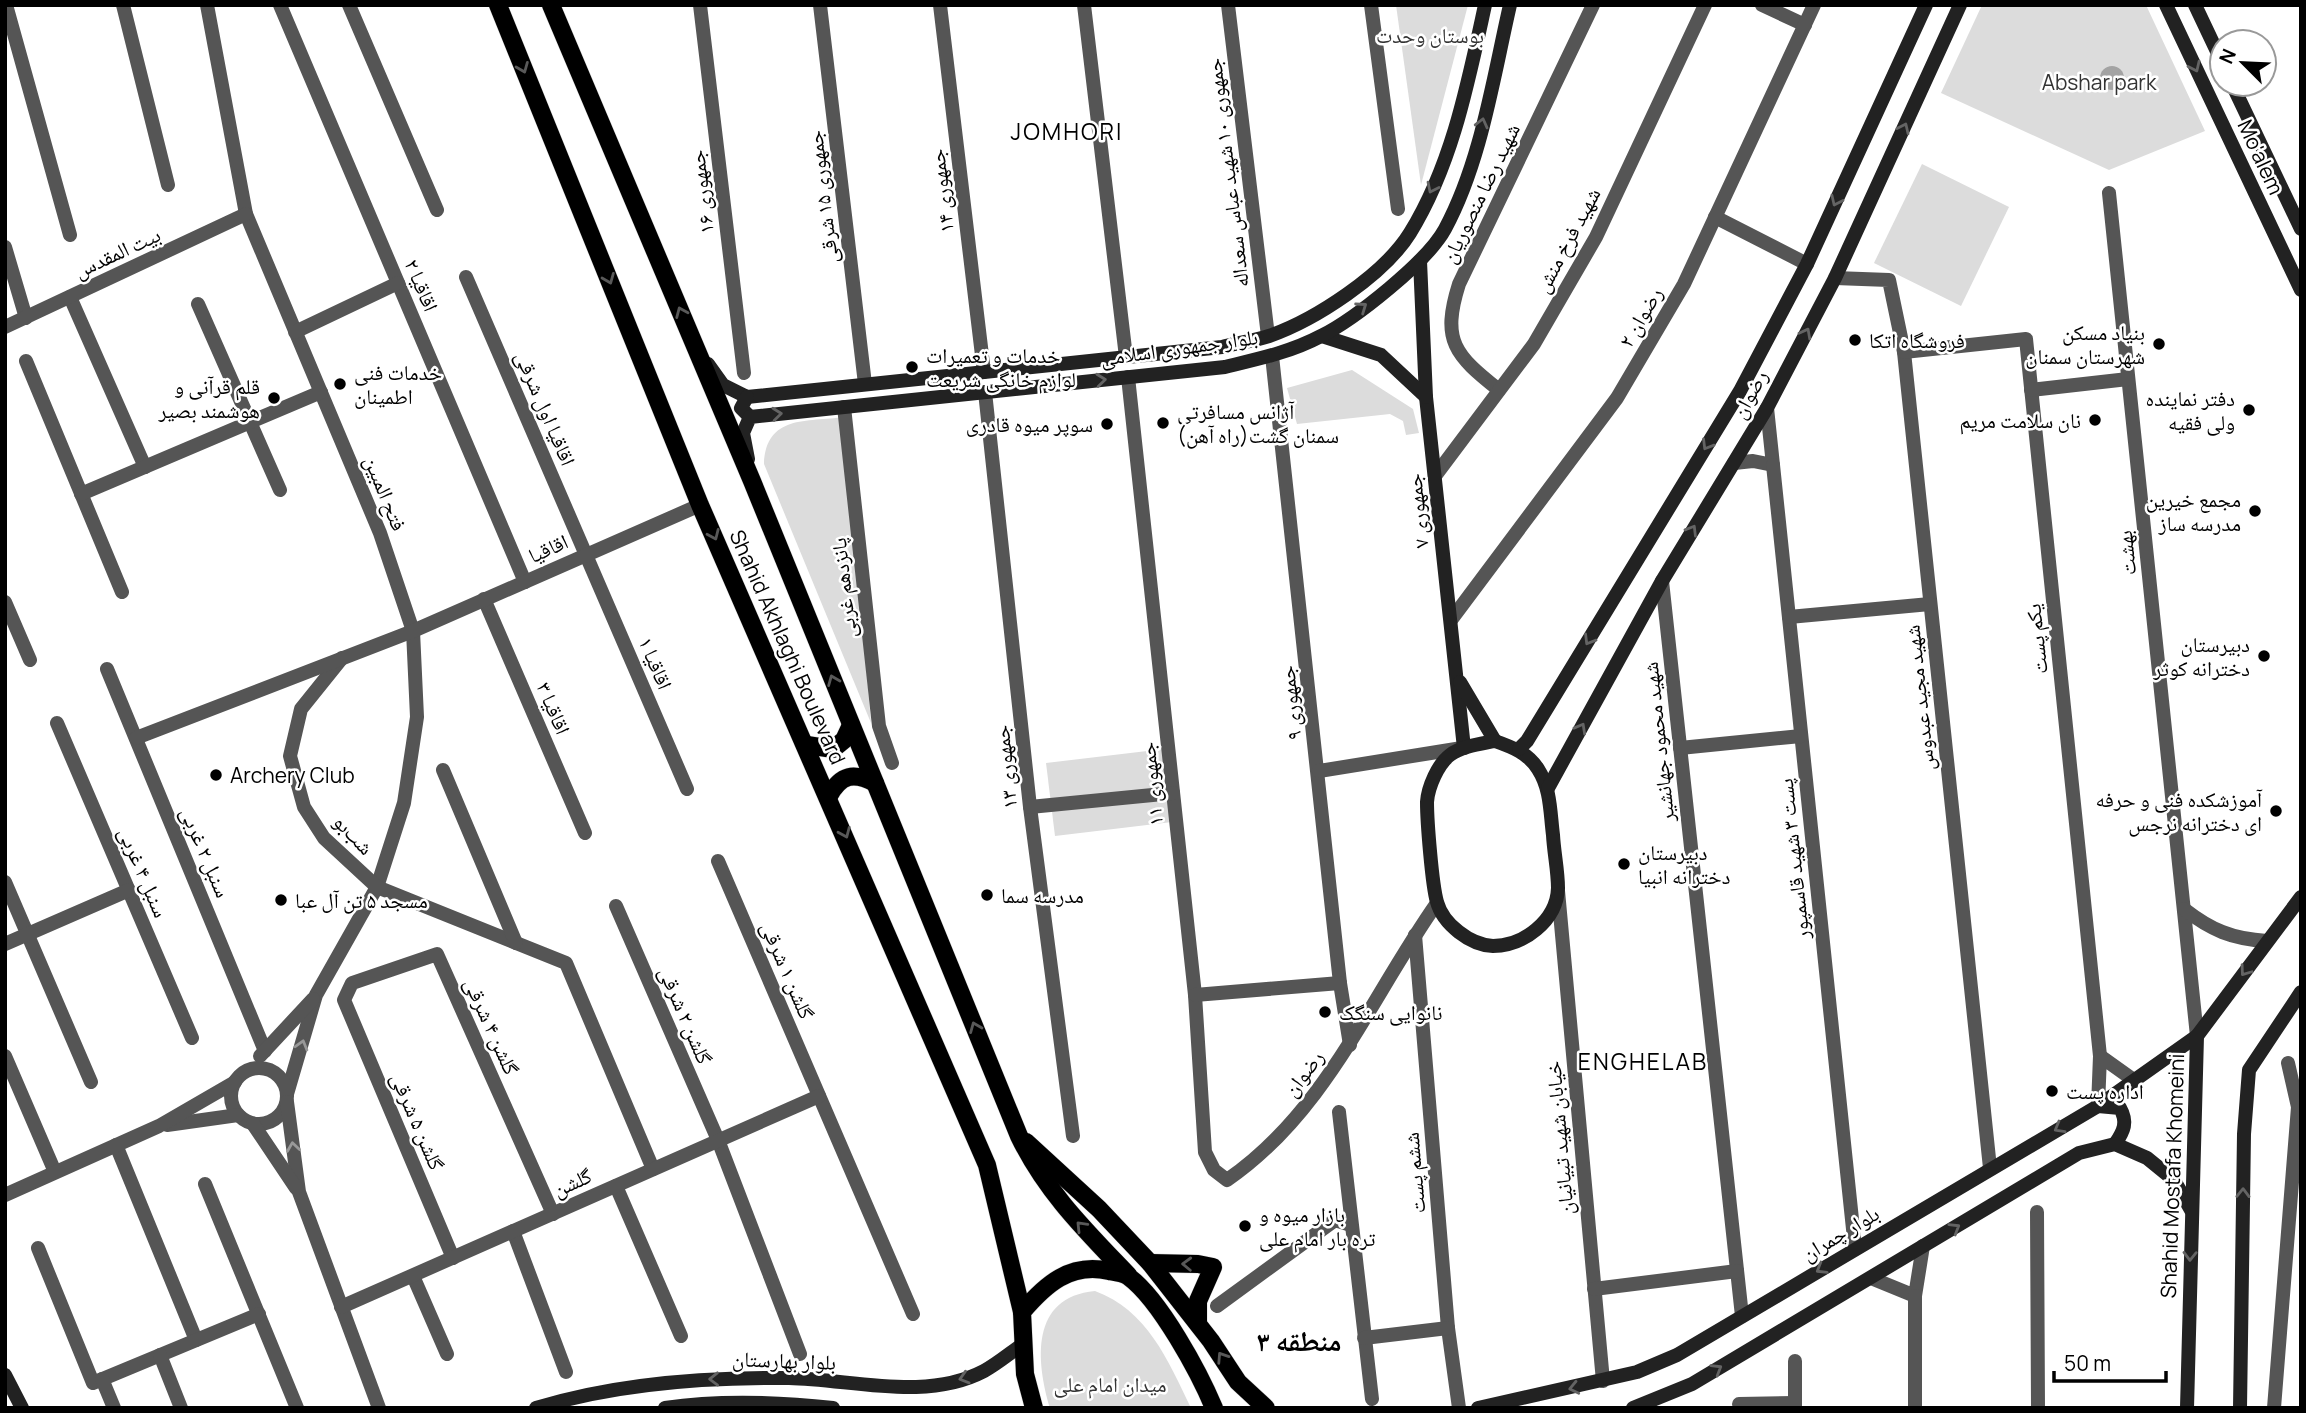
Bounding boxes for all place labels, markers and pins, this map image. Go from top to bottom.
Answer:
place label: بنیاد مسکن شهرستان سمنان [2025,318,2145,370]
place label: فروشگاه اتکا [1869,326,1965,354]
marker: فروشگاه اتکا [1847,332,1863,348]
marker: بنیاد مسکن شهرستان سمنان [2151,336,2167,352]
place label: خدمات و تعمیرات لوازم خانگی شریعت [926,341,1076,394]
place label: خدمات فنی اطمینان [354,358,442,410]
marker: خدمات و تعمیرات لوازم خانگی شریعت [904,359,920,375]
place label: قلم قرآنی و هوشمند بصیر [158,372,260,424]
marker: خدمات فنی اطمینان [332,376,348,392]
place label: دفتر نماینده ولی فقیه [2146,384,2235,436]
marker: قلم قرآنی و هوشمند بصیر [266,390,282,406]
place label: آژانس مسافرتی سمنان گشت(راه آهن) [1177,397,1339,449]
marker: دفتر نماینده ولی فقیه [2241,402,2257,418]
place label: نان سلامت مریم [1959,406,2081,435]
place label: سوپر میوه قادری [966,410,1093,438]
marker: نان سلامت مریم [2087,412,2103,428]
marker: آژانس مسافرتی سمنان گشت(راه آهن) [1155,415,1171,431]
marker: سوپر میوه قادری [1099,416,1115,432]
place label: مجمع خیرین مدرسه ساز [2146,485,2241,537]
marker: مجمع خیرین مدرسه ساز [2247,503,2263,519]
place label: دبیرستان دخترانه کوثر [2152,630,2250,682]
marker: دبیرستان دخترانه کوثر [2256,648,2272,664]
place label: Archery Club [230,761,355,789]
marker: Archery Club [208,767,224,783]
place label: آموزشکده فنی و حرفه ای دخترانه نرجس [2096,785,2263,837]
marker: آموزشکده فنی و حرفه ای دخترانه نرجس [2268,803,2284,819]
place label: دبیرستان دخترانه انبیا [1638,838,1730,890]
marker: دبیرستان دخترانه انبیا [1616,856,1632,872]
place label: مدرسه سما [1001,881,1084,909]
place label: مسجد ۵ تن آل عبا [295,886,428,914]
marker: مدرسه سما [979,887,995,903]
marker: مسجد ۵ تن آل عبا [273,892,289,908]
place label: نانوایی سنگک [1339,998,1442,1026]
marker: نانوایی سنگک [1317,1004,1333,1020]
place label: اداره پست [2066,1077,2144,1105]
marker: اداره پست [2044,1083,2060,1099]
place label: بازار میوه و تره بار امام علی [1259,1200,1375,1253]
marker: بازار میوه و تره بار امام علی [1237,1218,1253,1234]

